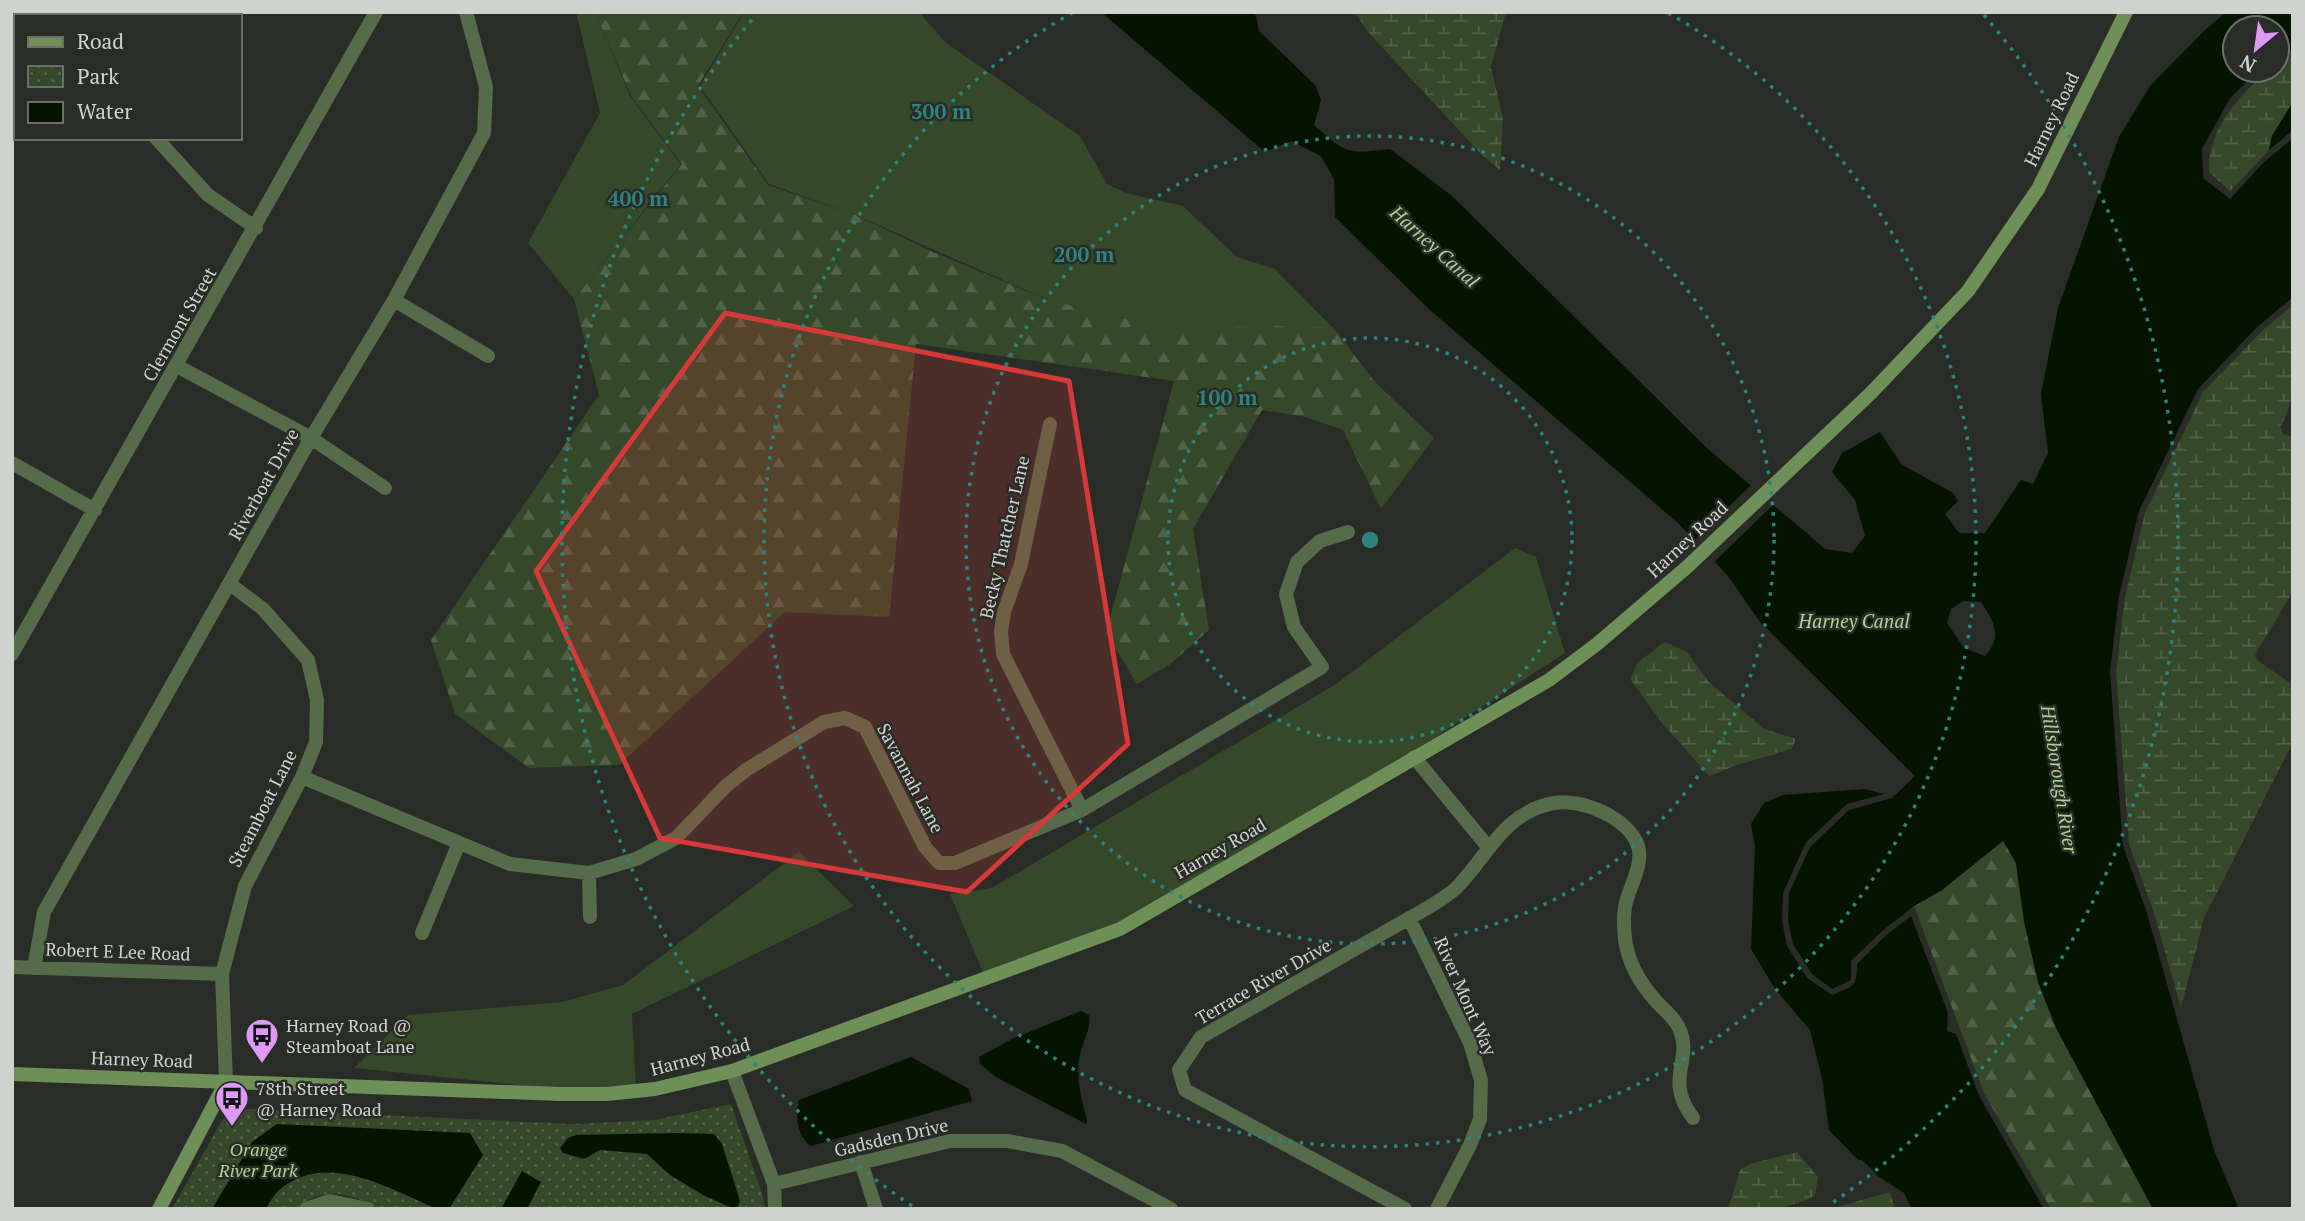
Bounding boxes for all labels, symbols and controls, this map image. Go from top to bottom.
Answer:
legend [14,14,242,140]
north arrow [2221,14,2291,84]
text: Road [77,27,124,55]
text: N [2235,50,2260,79]
text: Park [77,62,119,90]
street label: Harney Road [2018,68,2084,170]
text: Water [77,97,132,125]
text: 300 m [911,97,972,125]
text: 400 m [608,184,669,212]
water label: Harney Canal [1385,199,1485,293]
text: 200 m [1054,240,1115,268]
street label: Clermont Street [137,262,222,386]
text: 100 m [1197,383,1258,411]
street label: Riverboat Drive [222,424,304,544]
street label: Becky Thatcher Lane [974,453,1034,621]
street label: Harney Road [1641,495,1733,583]
centre of rings [1358,528,1382,552]
water label: Harney Canal [1797,608,1910,633]
water label: Hillsborough River [2036,702,2084,856]
street label: Savannah Lane [872,719,950,837]
street label: Steamboat Lane [222,745,302,871]
street label: Harney Road [1170,812,1270,884]
street label: Terrace River Drive [1191,932,1335,1030]
street label: River Mont Way [1429,933,1503,1060]
street label: Robert E Lee Road [45,936,191,966]
place label: Harney Road @ Steamboat Lane [286,1013,415,1058]
bus stop icon: Harney Road @ Steamboat Lane [243,1016,281,1065]
street label: Harney Road [648,1031,752,1081]
street label: Harney Road [91,1045,193,1073]
place label: 78th Street @ Harney Road [256,1076,382,1121]
bus stop icon: 78th Street @ Harney Road [213,1079,251,1128]
street label: Gadsden Drive [832,1112,950,1162]
park label: Orange River Park [217,1137,298,1182]

